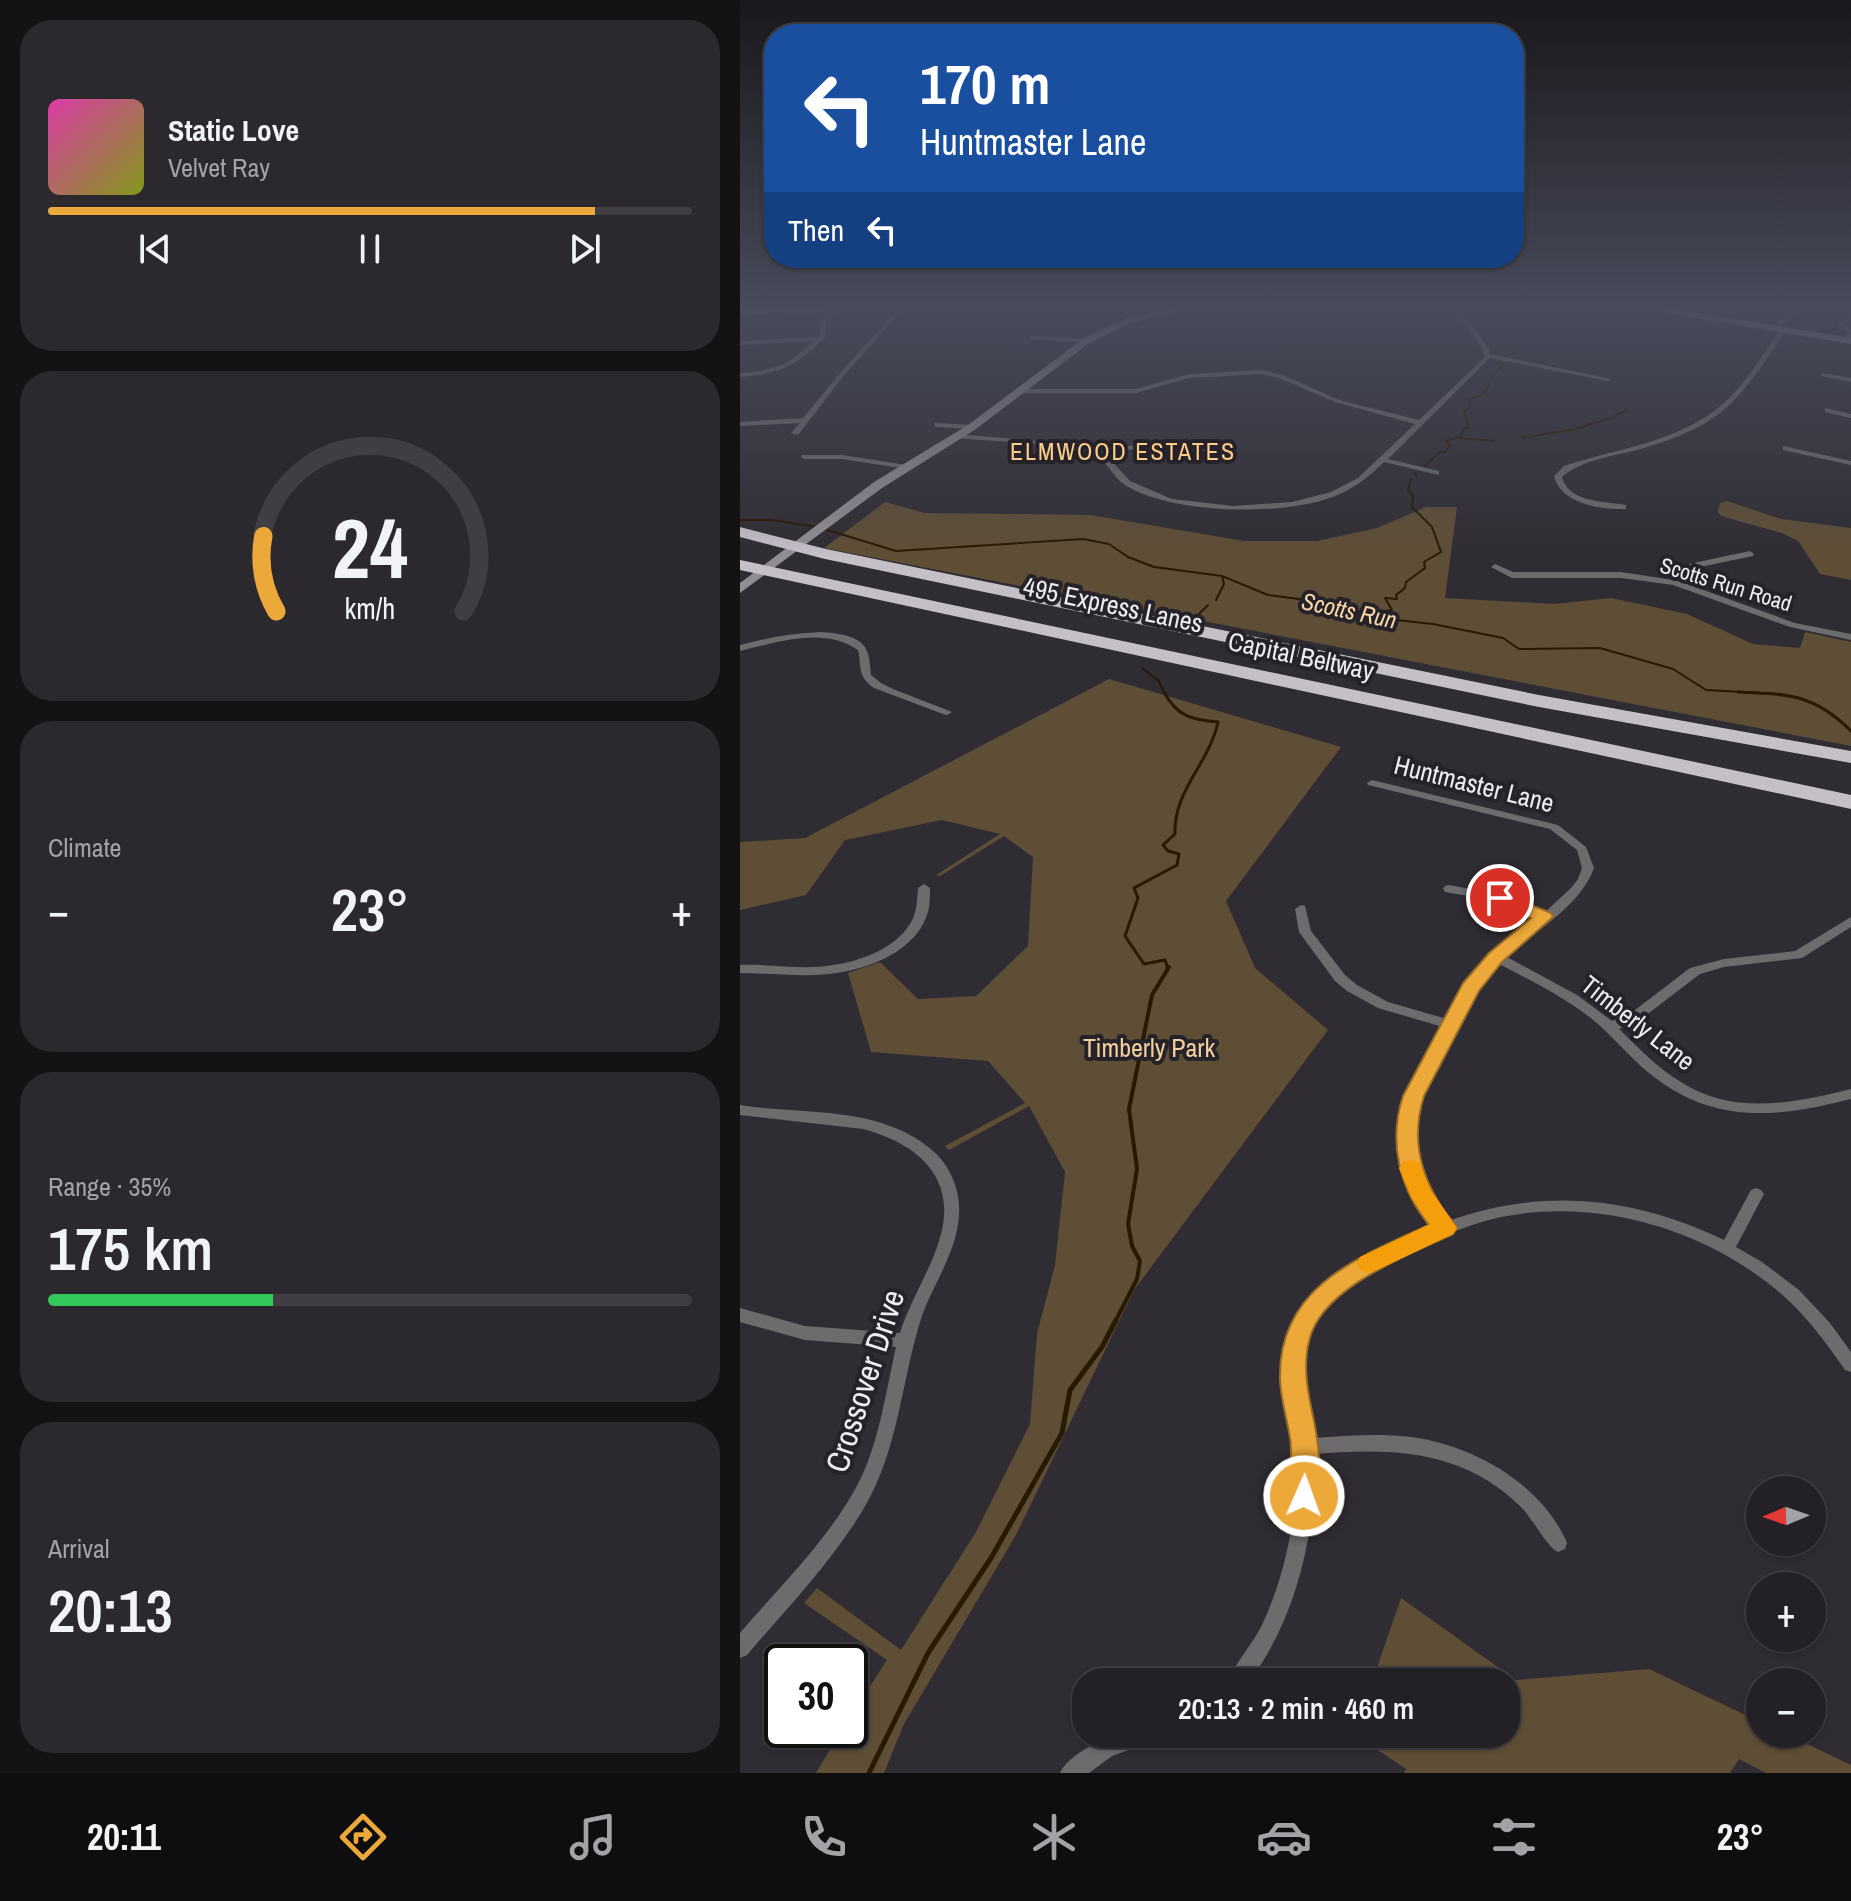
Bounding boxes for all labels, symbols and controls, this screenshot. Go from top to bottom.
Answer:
text: 170 m [920,46,1050,121]
icon: left [788,56,892,160]
text: Static Love [168,110,299,150]
text: Huntmaster Lane [920,118,1146,166]
text: Velvet Ray [168,150,270,185]
icon: left [860,208,904,252]
text: Then [788,210,844,250]
icon: previous [133,227,177,271]
icon: pause [348,227,392,271]
icon: next [563,227,607,271]
district label: ELMWOOD ESTATES [1010,435,1236,467]
text: 24 [332,491,408,603]
street label: Scotts Run Road [1656,550,1796,618]
street label: 495 Express Lanes [1020,568,1206,641]
water label: Scotts Run [1299,584,1400,636]
text: km/h [345,589,395,628]
street label: Capital Beltway [1225,623,1378,688]
street label: Huntmaster Lane [1391,747,1558,820]
text: Climate [48,830,121,865]
pin [1466,864,1534,932]
text: 23° [331,869,409,950]
icon: arrive [1478,876,1522,920]
text: − [48,880,69,940]
text: + [671,880,692,940]
street label: Timberly Lane [1574,967,1703,1078]
park label: Timberly Park [1083,1030,1215,1065]
text: Range · 35% [48,1169,171,1204]
text: 175 km [48,1208,213,1289]
street label: Crossover Drive [815,1284,914,1478]
position arrow [1262,1454,1346,1538]
north arrow [1746,1476,1826,1556]
map controls [1746,1476,1826,1748]
text: Arrival [48,1531,110,1566]
text: 20:13 [48,1570,173,1651]
button: + [1746,1572,1826,1652]
speed limit sign: 30 [764,1644,868,1748]
button: − [1746,1668,1826,1748]
text: 20:13 · 2 min · 460 m [1178,1688,1414,1728]
icon: directions [335,1809,391,1865]
icon: music [565,1809,621,1865]
icon: phone [796,1809,852,1865]
icon: climate [1026,1809,1082,1865]
icon: car [1256,1809,1312,1865]
icon: filters [1486,1809,1542,1865]
text: 20:11 [87,1813,161,1861]
text: 23° [1717,1813,1764,1861]

